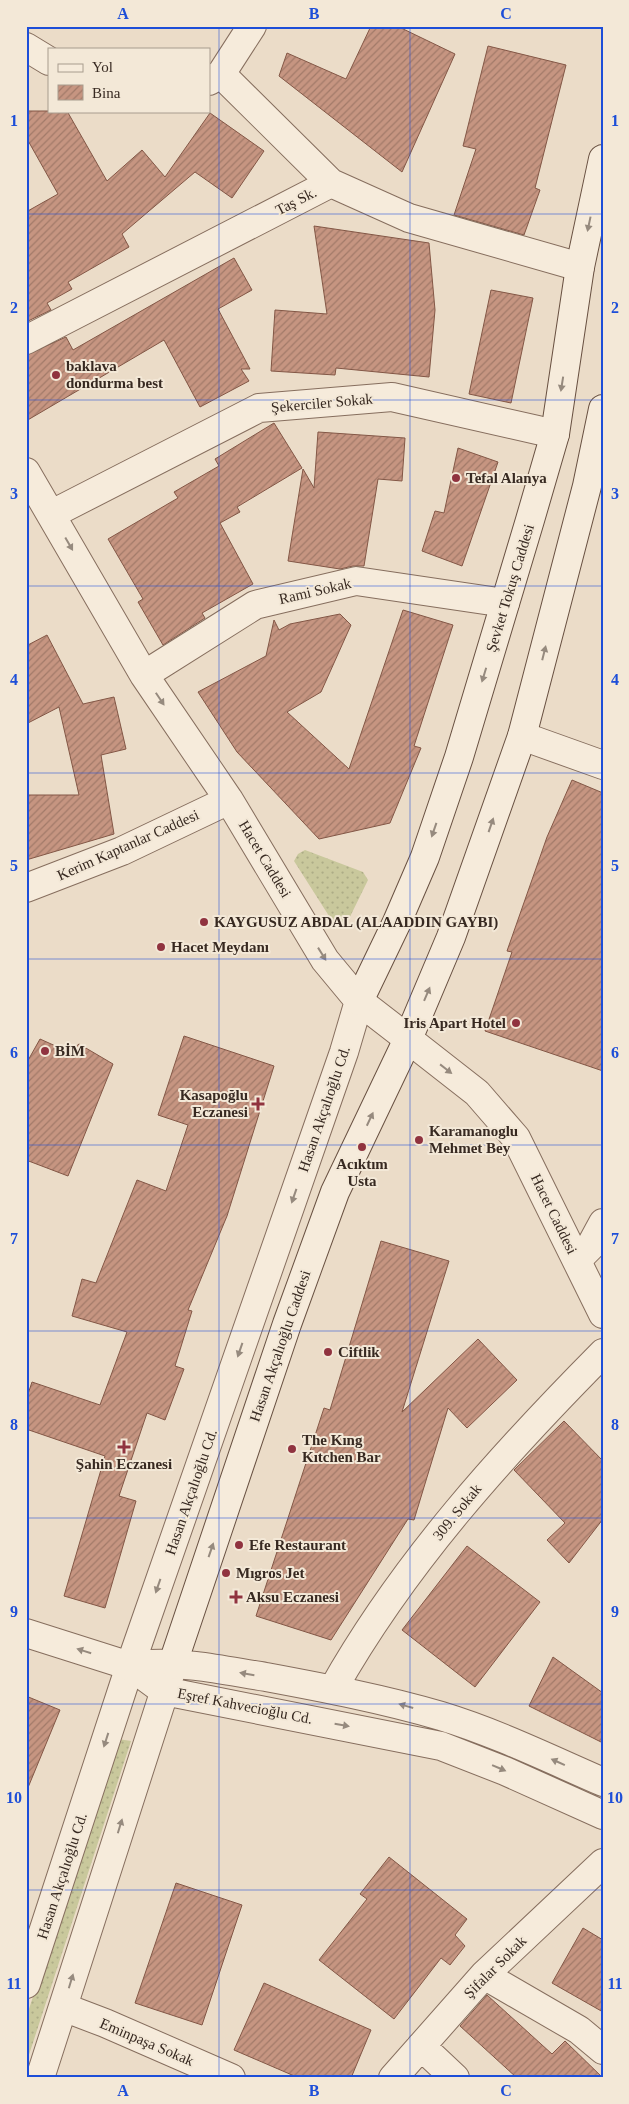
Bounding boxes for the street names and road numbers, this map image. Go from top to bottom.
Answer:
street label: Taş Sk. [273,184,319,218]
street label: Şekerciler Sokak [270,391,374,415]
street label: Şevket Tokuş Caddesi [483,522,537,654]
street label: Rami Sokak [277,575,353,607]
street label: Kerim Kaptanlar Caddesi [55,807,201,883]
street label: Hacet Caddesi [236,818,294,900]
street label: Hasan Akçalıoğlu Cd. [295,1044,353,1174]
street label: Hacet Caddesi [528,1171,580,1257]
street label: Hasan Akçalıoğlu Caddesi [247,1268,313,1424]
street label: Hasan Akçalıoğlu Cd. [162,1427,220,1557]
street label: 309. Sokak [430,1480,485,1543]
street label: Eşref Kahvecioğlu Cd. [176,1685,314,1727]
street label: Hasan Akçalıoğlu Cd. [34,1811,90,1941]
street label: Şifalar Sokak [461,1932,530,2001]
street label: Eminpaşa Sokak [98,2015,197,2069]

